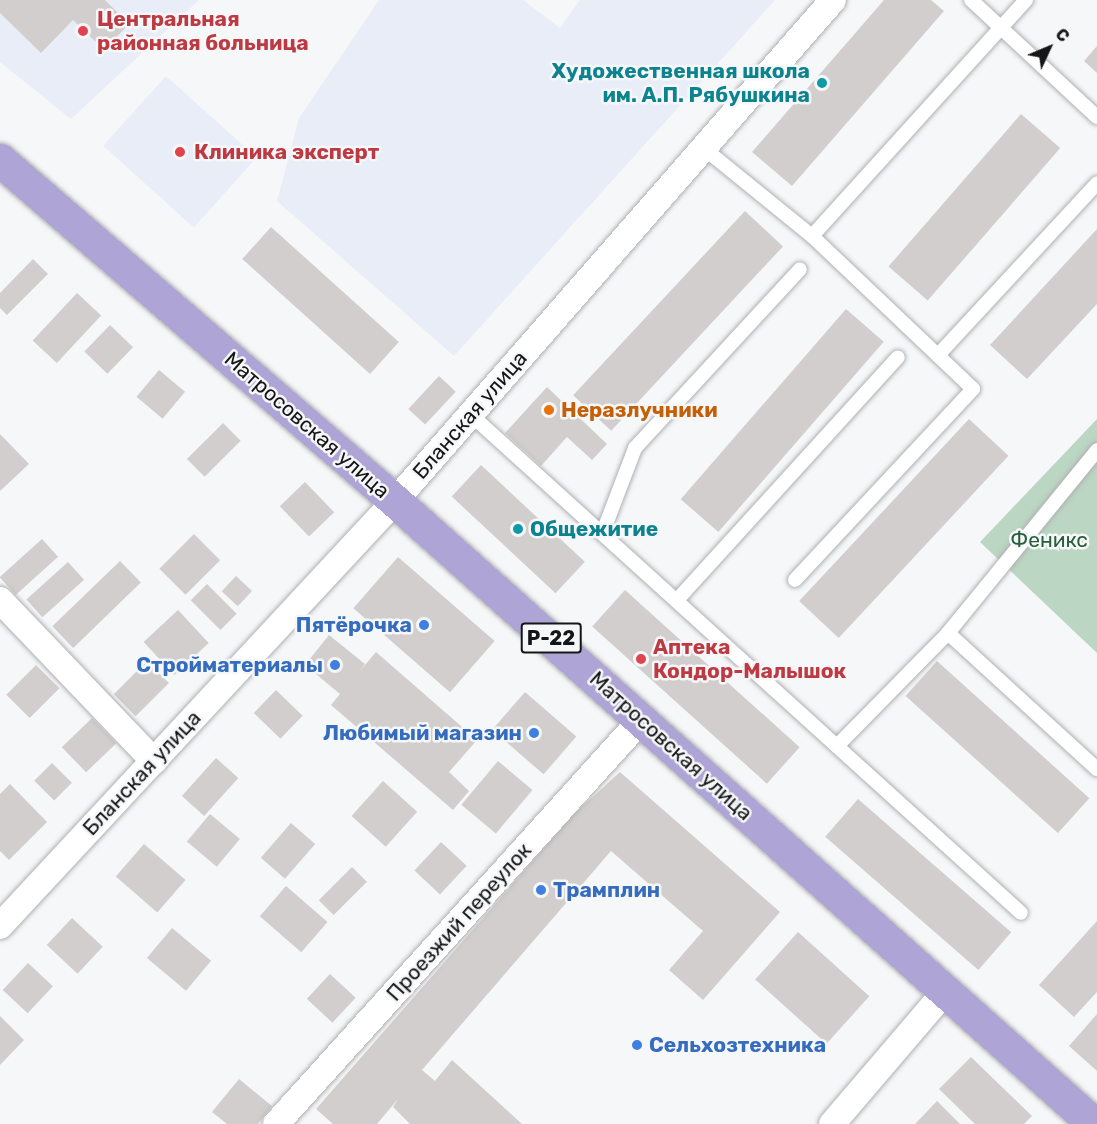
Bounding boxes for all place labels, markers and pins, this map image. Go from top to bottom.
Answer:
place label: Центральная районная больница [97,6,309,56]
marker: Центральная районная больница [74,22,92,40]
place label: Художественная школа им. А.П. Рябушкина [551,58,810,108]
marker: Художественная школа им. А.П. Рябушкина [815,76,829,90]
place label: Клиника эксперт [194,139,379,165]
marker: Клиника эксперт [171,143,189,161]
place label: Неразлучники [561,397,718,423]
marker: Неразлучники [542,403,556,417]
place label: Общежитие [530,516,658,542]
marker: Общежитие [511,522,525,536]
place label: Пятёрочка [296,612,412,638]
marker: Пятёрочка [417,618,431,632]
place label: Аптека Кондор-Малышок [653,634,846,684]
place label: Стройматериалы [136,652,323,678]
marker: Аптека Кондор-Малышок [634,652,648,666]
marker: Стройматериалы [328,658,342,672]
place label: Любимый магазин [323,720,522,746]
marker: Любимый магазин [527,726,541,740]
place label: Трамплин [553,877,660,903]
marker: Трамплин [534,883,548,897]
place label: Сельхозтехника [649,1032,826,1058]
marker: Сельхозтехника [630,1038,644,1052]

